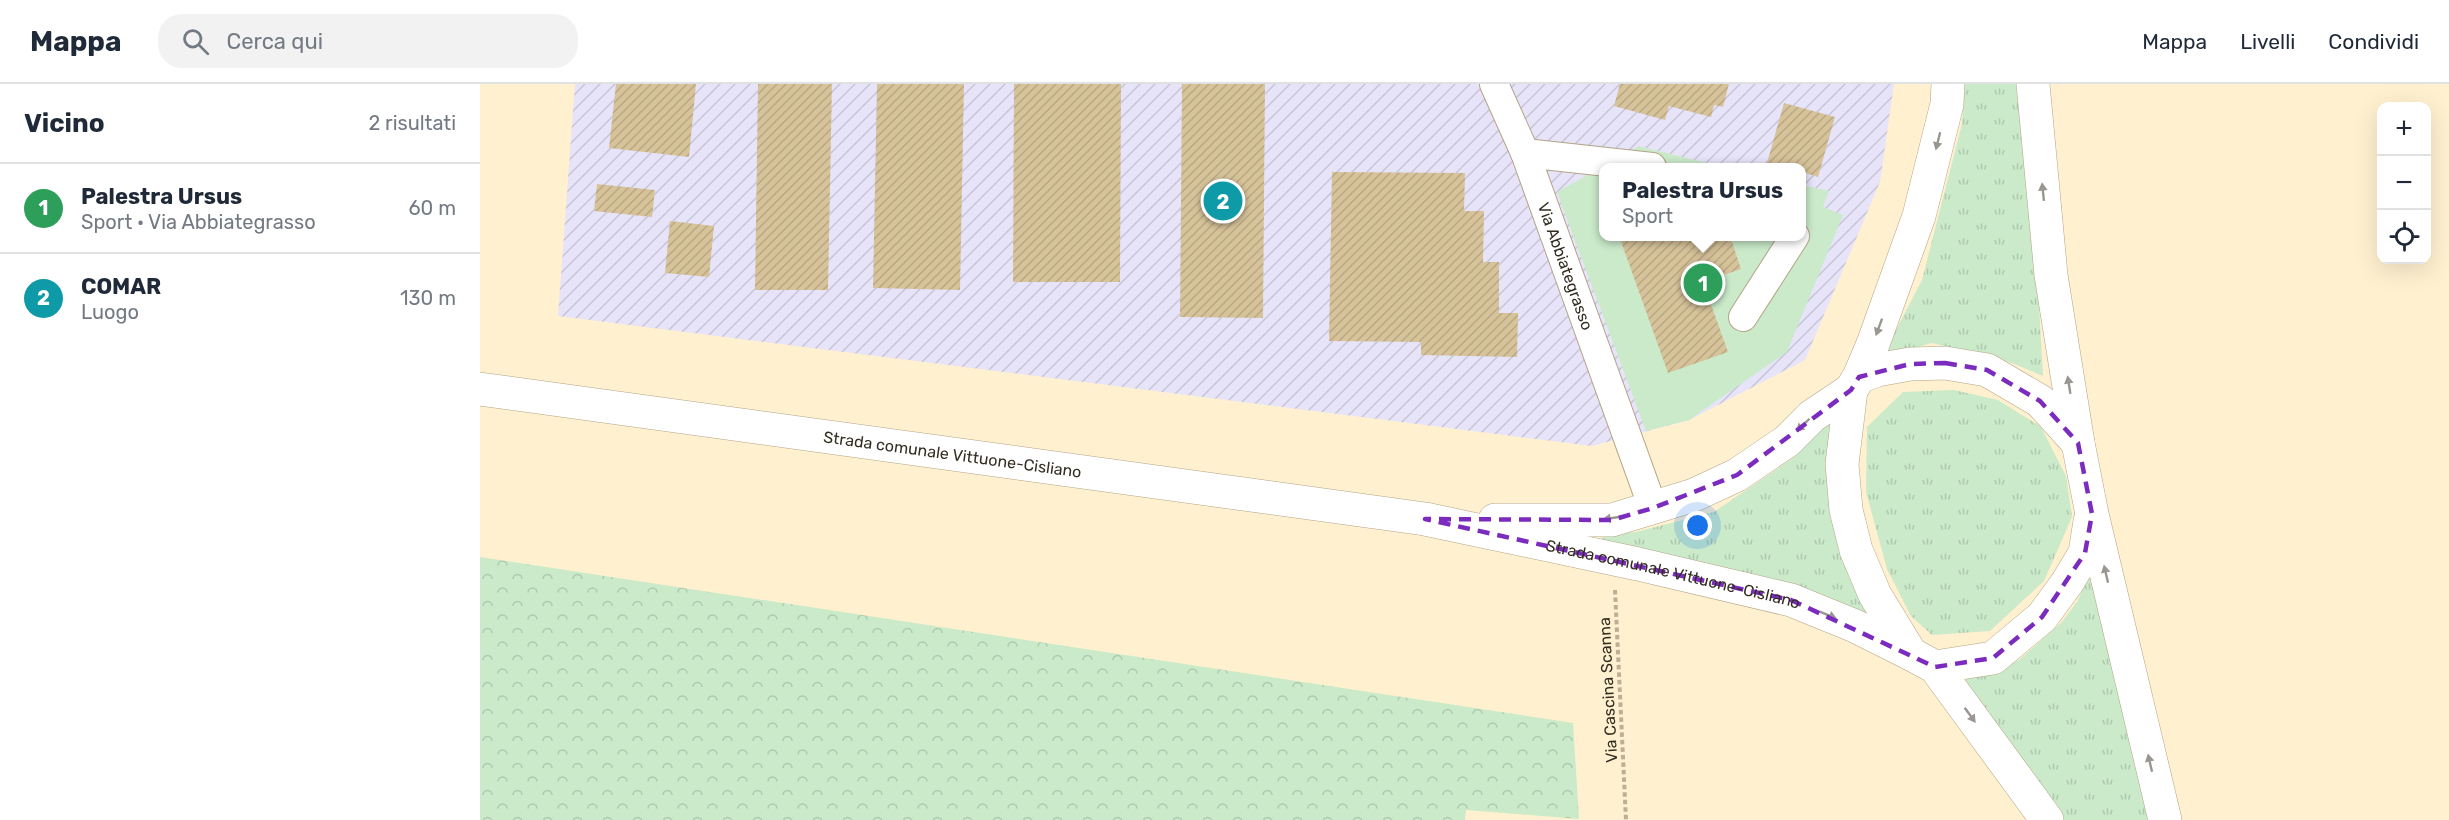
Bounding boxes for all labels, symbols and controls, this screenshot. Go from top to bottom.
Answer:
search box [158,14,578,68]
text: Mappa [30,25,122,58]
icon: search [179,25,212,58]
text: Cerca qui [227,28,323,55]
text: Mappa [2142,29,2207,54]
text: Livelli [2240,29,2295,54]
text: Condividi [2328,29,2419,54]
map controls [2377,102,2431,264]
button: + [2377,102,2431,156]
text: Vicino [24,108,105,139]
text: 2 risultati [368,111,456,135]
one-way arrow [1932,132,1942,150]
button: − [2377,156,2431,210]
popup [1599,163,1806,241]
text: Palestra Ursus [1622,177,1783,204]
pin: 2 [1204,178,1242,224]
text: Palestra Ursus [81,183,242,210]
one-way arrow [2038,183,2048,202]
text: 1 [39,196,48,220]
text: 60 m [409,196,456,220]
street label: Via Abbiategrasso [1534,200,1598,333]
text: Sport [1622,204,1673,228]
text: Sport · Via Abbiategrasso [81,210,316,234]
button: locate [2377,210,2431,264]
pin: 1 [1684,260,1722,306]
text: COMAR [81,273,161,300]
text: 2 [37,286,50,310]
text: 130 m [400,286,456,310]
text: Luogo [81,300,139,324]
one-way arrow [1873,318,1883,336]
one-way arrow [2064,376,2073,395]
one-way arrow [1797,417,1811,431]
street label: Strada comunale Vittuone-Cisliano [822,427,1083,481]
your location [1683,511,1712,540]
one-way arrow [1603,514,1622,523]
street label: Strada comunale Vittuone-Cisliano [1544,535,1803,612]
one-way arrow [2100,564,2110,583]
one-way arrow [1819,611,1837,620]
street label: Via Cascina Scanna [1595,617,1621,763]
one-way arrow [1963,707,1975,722]
one-way arrow [2145,754,2155,773]

